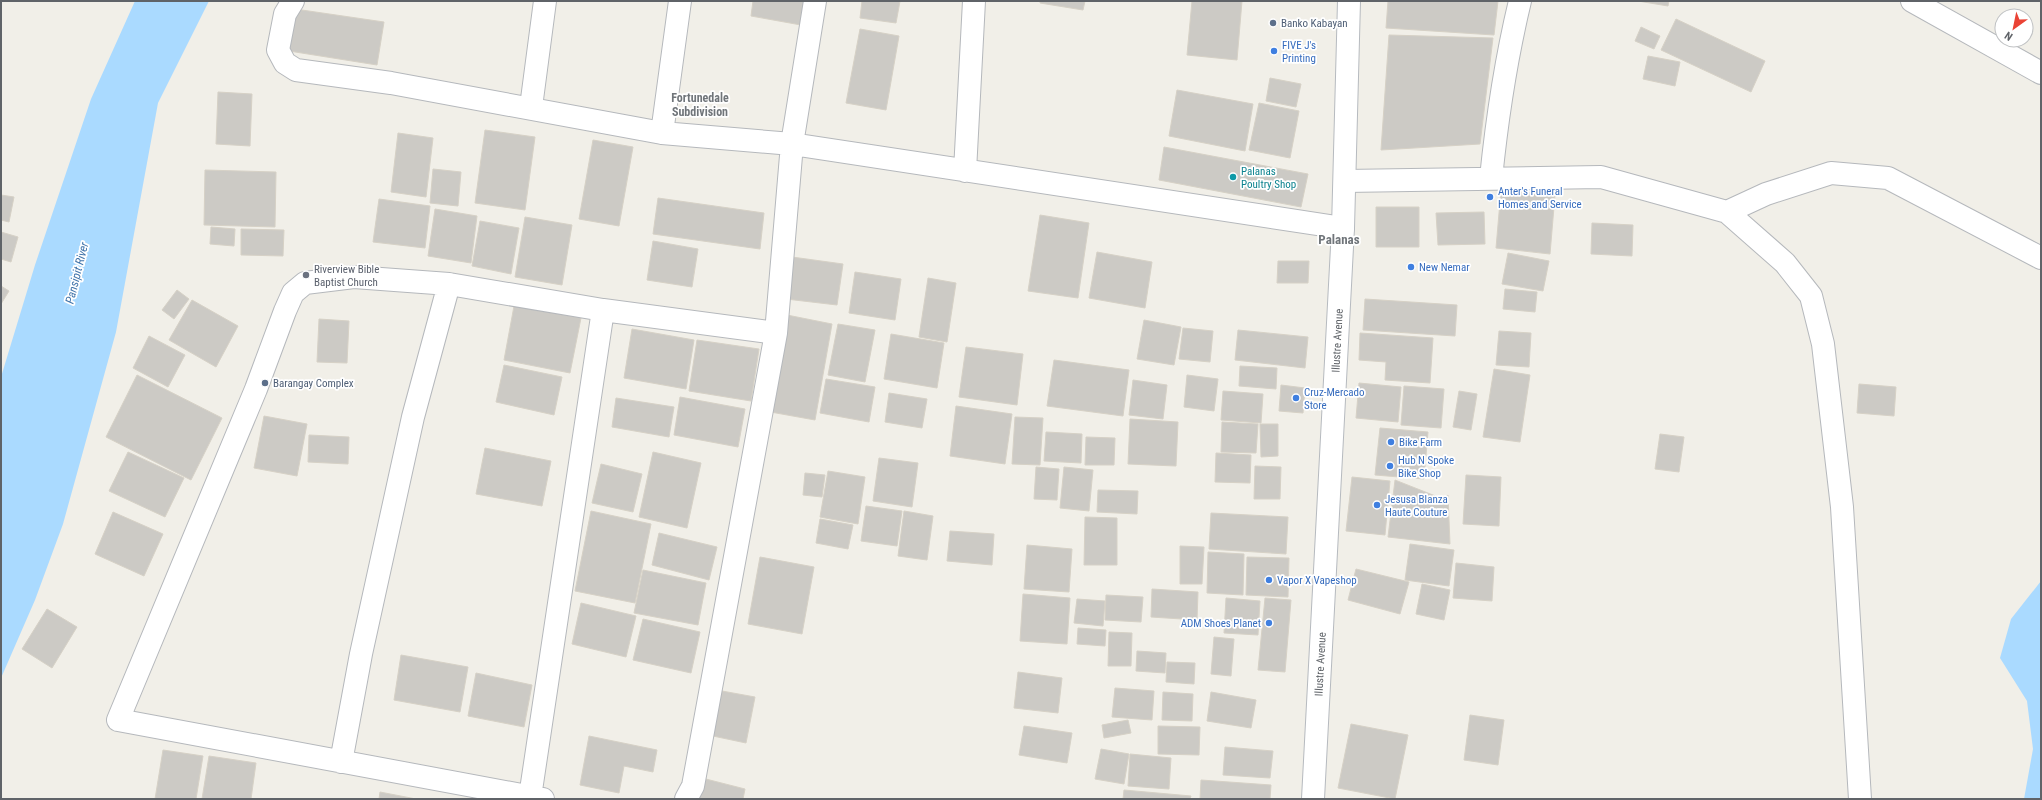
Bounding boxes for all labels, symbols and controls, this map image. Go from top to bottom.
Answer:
north arrow [1994,8,2034,48]
place label: Banko Kabayan [1281,17,1348,30]
marker: Banko Kabayan [1268,18,1278,28]
text: N [2002,29,2015,43]
place label: FIVE J's Printing [1282,39,1316,65]
marker: FIVE J's Printing [1269,46,1279,56]
district label: Fortunedale Subdivision [671,91,729,119]
place label: Palanas Poultry Shop [1241,165,1296,191]
marker: Palanas Poultry Shop [1228,172,1238,182]
place label: Anter's Funeral Homes and Service [1498,185,1582,211]
marker: Anter's Funeral Homes and Service [1485,192,1495,202]
district label: Palanas [1318,232,1360,247]
water label: Pansipit River [63,240,92,305]
place label: New Nemar [1419,261,1470,274]
marker: New Nemar [1406,262,1416,272]
place label: Riverview Bible Baptist Church [314,263,379,289]
marker: Riverview Bible Baptist Church [301,270,311,280]
street label: Illustre Avenue [1329,308,1346,373]
place label: Barangay Complex [273,377,354,390]
marker: Barangay Complex [260,378,270,388]
place label: Cruz-Mercado Store [1304,386,1365,412]
marker: Cruz-Mercado Store [1291,393,1301,403]
place label: Bike Farm [1399,436,1442,449]
marker: Bike Farm [1386,437,1396,447]
place label: Hub N Spoke Bike Shop [1398,454,1454,480]
marker: Hub N Spoke Bike Shop [1385,461,1395,471]
place label: Jesusa Blanza Haute Couture [1385,493,1448,519]
marker: Jesusa Blanza Haute Couture [1372,500,1382,510]
place label: Vapor X Vapeshop [1277,574,1357,587]
marker: Vapor X Vapeshop [1264,575,1274,585]
place label: ADM Shoes Planet [1181,617,1261,630]
marker: ADM Shoes Planet [1264,618,1274,628]
street label: Illustre Avenue [1312,632,1329,697]

